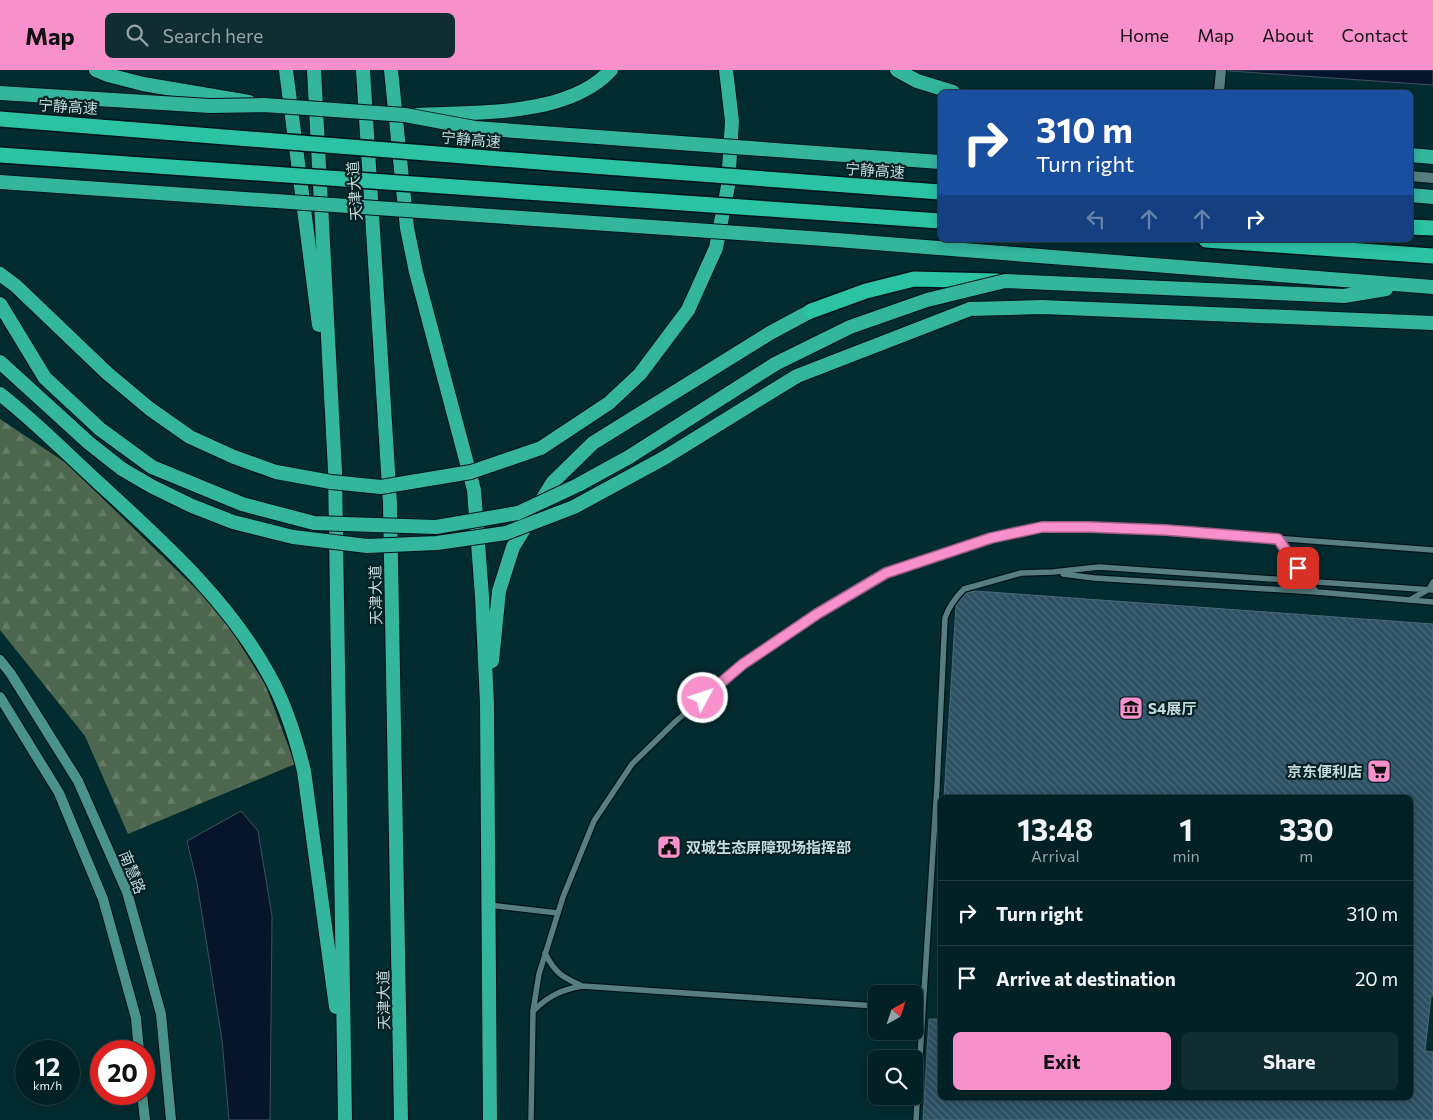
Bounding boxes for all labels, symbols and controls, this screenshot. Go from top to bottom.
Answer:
search box [105,13,455,58]
text: Map [25,21,75,50]
icon: search [123,21,151,49]
text: Search here [163,24,263,47]
text: Home [1120,24,1169,46]
text: Map [1197,24,1234,46]
text: About [1262,24,1314,46]
text: Contact [1342,24,1408,46]
street label: 宁静高速 [37,95,99,117]
text: 310 m [1036,107,1133,150]
icon: right [953,110,1018,175]
street label: 宁静高速 [440,127,502,151]
text: Turn right [1036,150,1134,177]
street label: 宁静高速 [844,159,906,181]
street label: 天津大道 [343,160,365,222]
icon: left [1082,205,1110,233]
icon: ahead [1135,205,1163,233]
icon: ahead [1188,205,1216,233]
icon: right [1241,205,1269,233]
pin [1277,547,1319,589]
icon: arrive [1284,554,1312,582]
street label: 天津大道 [365,565,385,625]
position arrow [676,671,728,723]
museum icon: S4展厅 [1118,695,1144,721]
place label: S4展厅 [1148,699,1196,717]
supermarket icon: 京东便利店 [1366,758,1392,784]
place label: 京东便利店 [1287,762,1362,780]
text: 13:48 [1017,810,1093,847]
text: 1 [1179,810,1193,847]
text: 330 [1279,810,1334,847]
public building icon: 双城生态屏障现场指挥部 [656,834,682,860]
place label: 双城生态屏障现场指挥部 [686,838,851,856]
text: Arrival [1031,846,1079,865]
text: min [1172,846,1200,865]
text: m [1299,846,1313,865]
street label: 南慧路 [116,848,150,896]
icon: right [953,899,981,927]
text: Turn right [996,902,1083,925]
text: 310 m [1346,902,1398,925]
icon: arrive [953,964,981,992]
text: Arrive at destination [996,967,1176,990]
text: 20 m [1355,967,1398,990]
street label: 天津大道 [373,970,393,1030]
north arrow [868,985,922,1040]
map controls [868,985,923,1105]
button: Exit [953,1032,1171,1090]
button: Share [1181,1032,1398,1090]
speed limit sign: 20 [90,1040,155,1105]
button: search [868,1050,923,1105]
text: 12 [35,1051,60,1081]
text: km/h [33,1078,62,1092]

